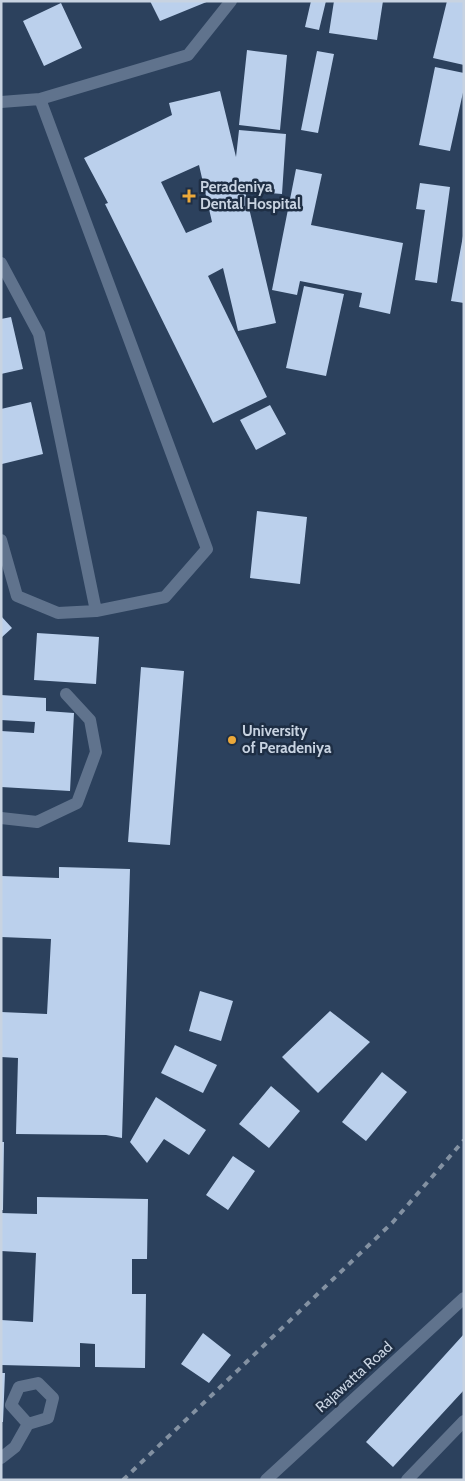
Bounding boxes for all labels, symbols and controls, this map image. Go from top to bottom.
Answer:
place label: Peradeniya Dental Hospital [200,178,301,213]
marker: Peradeniya Dental Hospital [182,189,196,203]
place label: University of Peradeniya [242,722,332,757]
marker: University of Peradeniya [226,734,238,746]
street label: Rajawatta Road [312,1338,396,1416]

